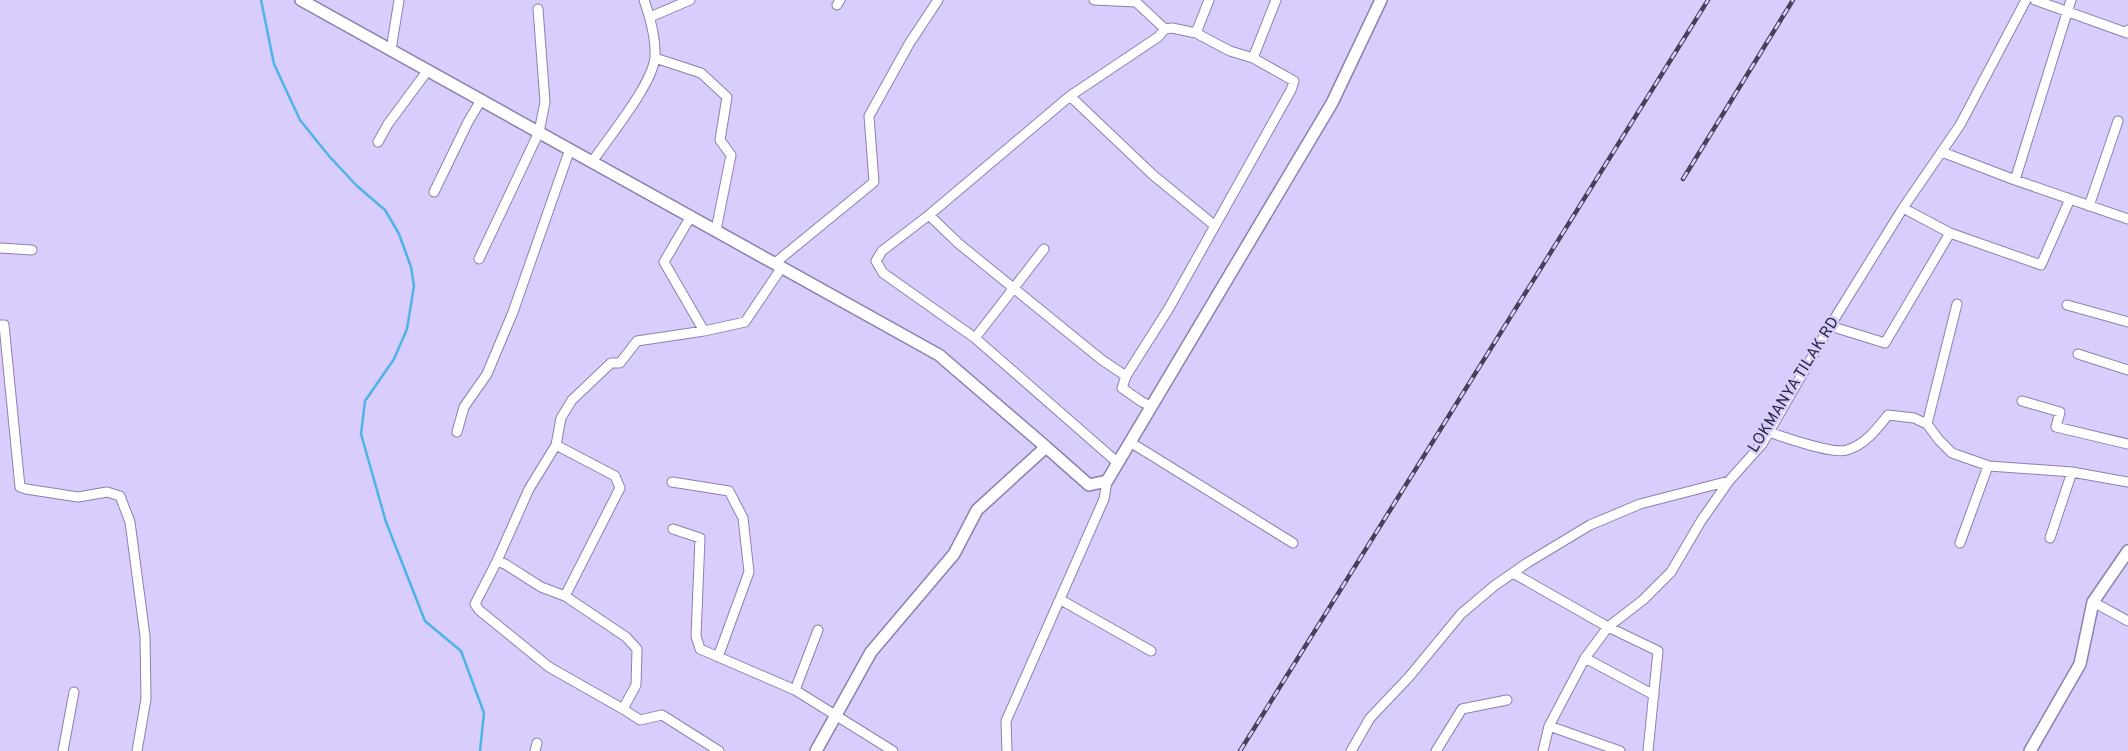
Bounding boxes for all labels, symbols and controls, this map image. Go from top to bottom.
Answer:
street label: LOKMANYA TILAK RD [1744,313,1844,457]

